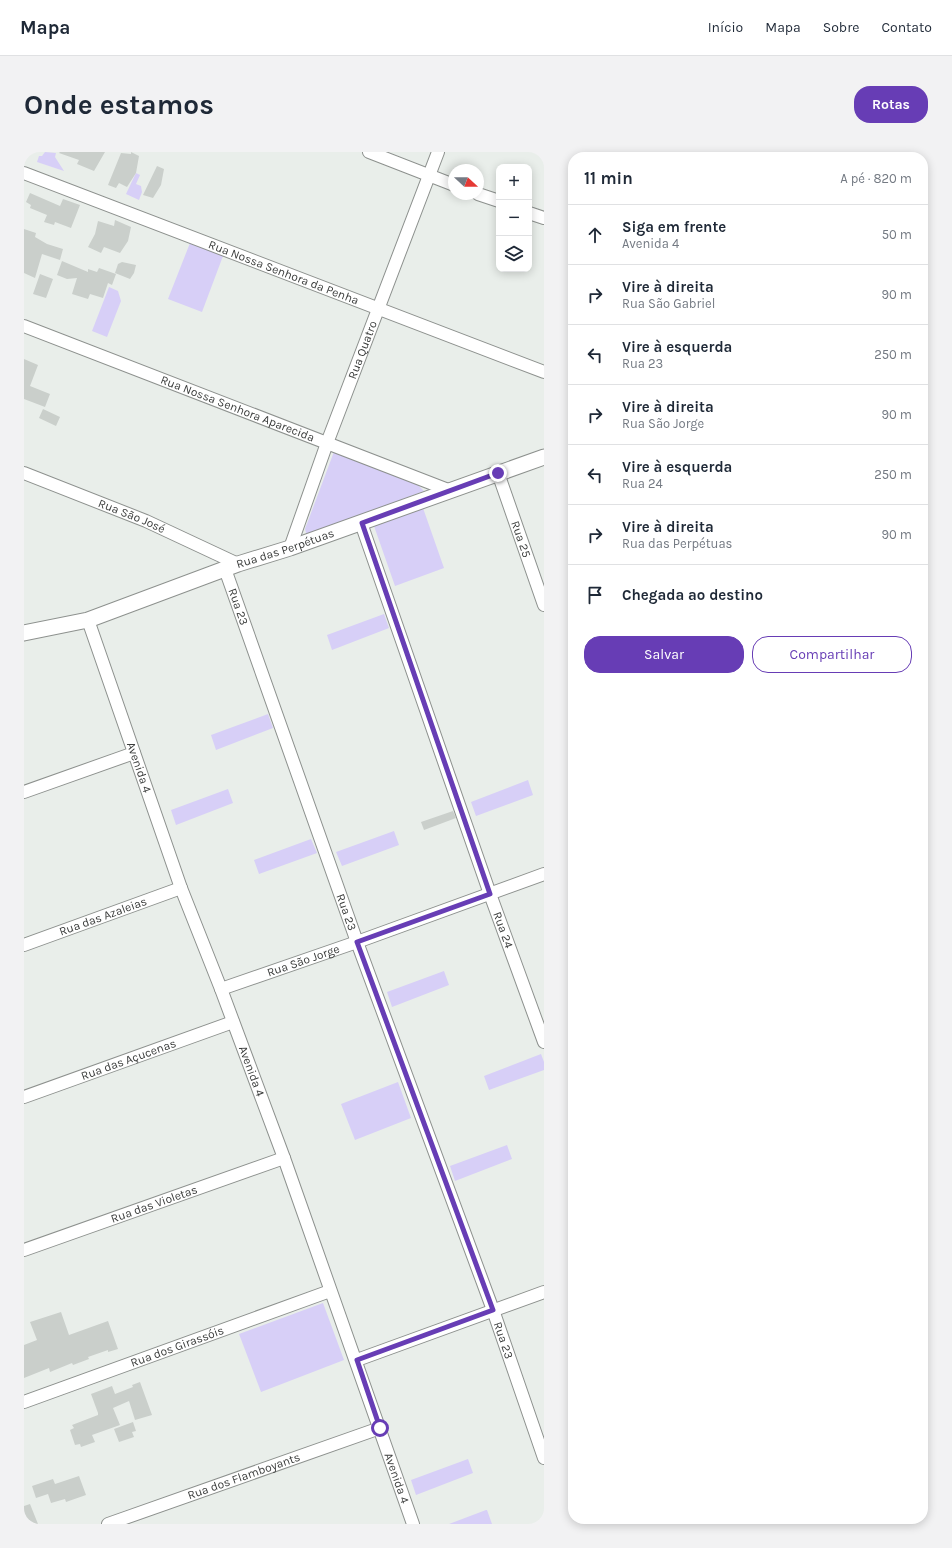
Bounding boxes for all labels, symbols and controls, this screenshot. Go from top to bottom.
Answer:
text: Mapa [20,17,70,39]
text: Início [708,19,743,36]
text: Mapa [765,19,801,36]
text: Sobre [823,19,859,36]
text: Contato [881,19,932,36]
button: Rotas [854,86,928,123]
text: Onde estamos [24,88,214,121]
north arrow [448,164,484,200]
map controls [496,164,532,272]
button: + [496,164,532,200]
text: 11 min [584,168,633,188]
text: A pé · 820 m [840,171,912,186]
button: − [496,200,532,236]
text: Siga em frente [622,218,726,236]
icon: ahead [584,224,606,246]
text: 50 m [882,227,912,242]
button: layers [496,236,532,272]
text: Avenida 4 [622,236,679,251]
street label: Rua Nossa Senhora da Penha [206,237,361,307]
text: Vire à direita [622,278,714,296]
icon: right [584,284,606,306]
text: 90 m [881,287,912,302]
text: Rua São Gabriel [622,296,715,311]
street label: Rua Quatro [345,319,380,381]
text: Vire à esquerda [622,338,732,356]
icon: left [584,344,606,366]
text: 250 m [874,347,912,362]
text: Rua 23 [622,356,663,371]
street label: Rua Nossa Senhora Aparecida [159,372,317,445]
text: Vire à direita [622,398,714,416]
icon: right [584,404,606,426]
text: 90 m [881,407,912,422]
text: Rua São Jorge [622,416,704,431]
text: Vire à esquerda [622,458,732,476]
route end [489,464,507,482]
icon: left [584,464,606,486]
text: 250 m [874,467,912,482]
text: Rua 24 [622,476,663,491]
street label: Rua São José [96,496,168,536]
text: Vire à direita [622,518,714,536]
street label: Rua 25 [508,519,534,559]
icon: right [584,524,606,546]
street label: Rua das Perpétuas [235,526,336,571]
text: 90 m [881,527,912,542]
text: Rua das Perpétuas [622,536,732,551]
icon: arrive [584,584,606,606]
street label: Rua 23 [225,586,251,627]
text: Chegada ao destino [622,586,763,604]
button: Salvar [584,636,744,673]
button: Compartilhar [752,636,912,673]
street label: Avenida 4 [124,740,155,795]
street label: Rua 23 [333,892,359,932]
street label: Rua das Azaleias [57,894,149,939]
street label: Rua 24 [490,910,516,950]
street label: Rua São Jorge [265,942,341,980]
street label: Rua das Açucenas [79,1036,178,1083]
street label: Avenida 4 [236,1044,268,1099]
street label: Rua das Violetas [109,1182,199,1226]
street label: Rua 23 [491,1320,516,1361]
street label: Rua dos Girassóis [129,1323,226,1370]
route start [371,1419,389,1437]
street label: Rua dos Flamboyants [186,1450,302,1502]
street label: Avenida 4 [381,1451,412,1506]

